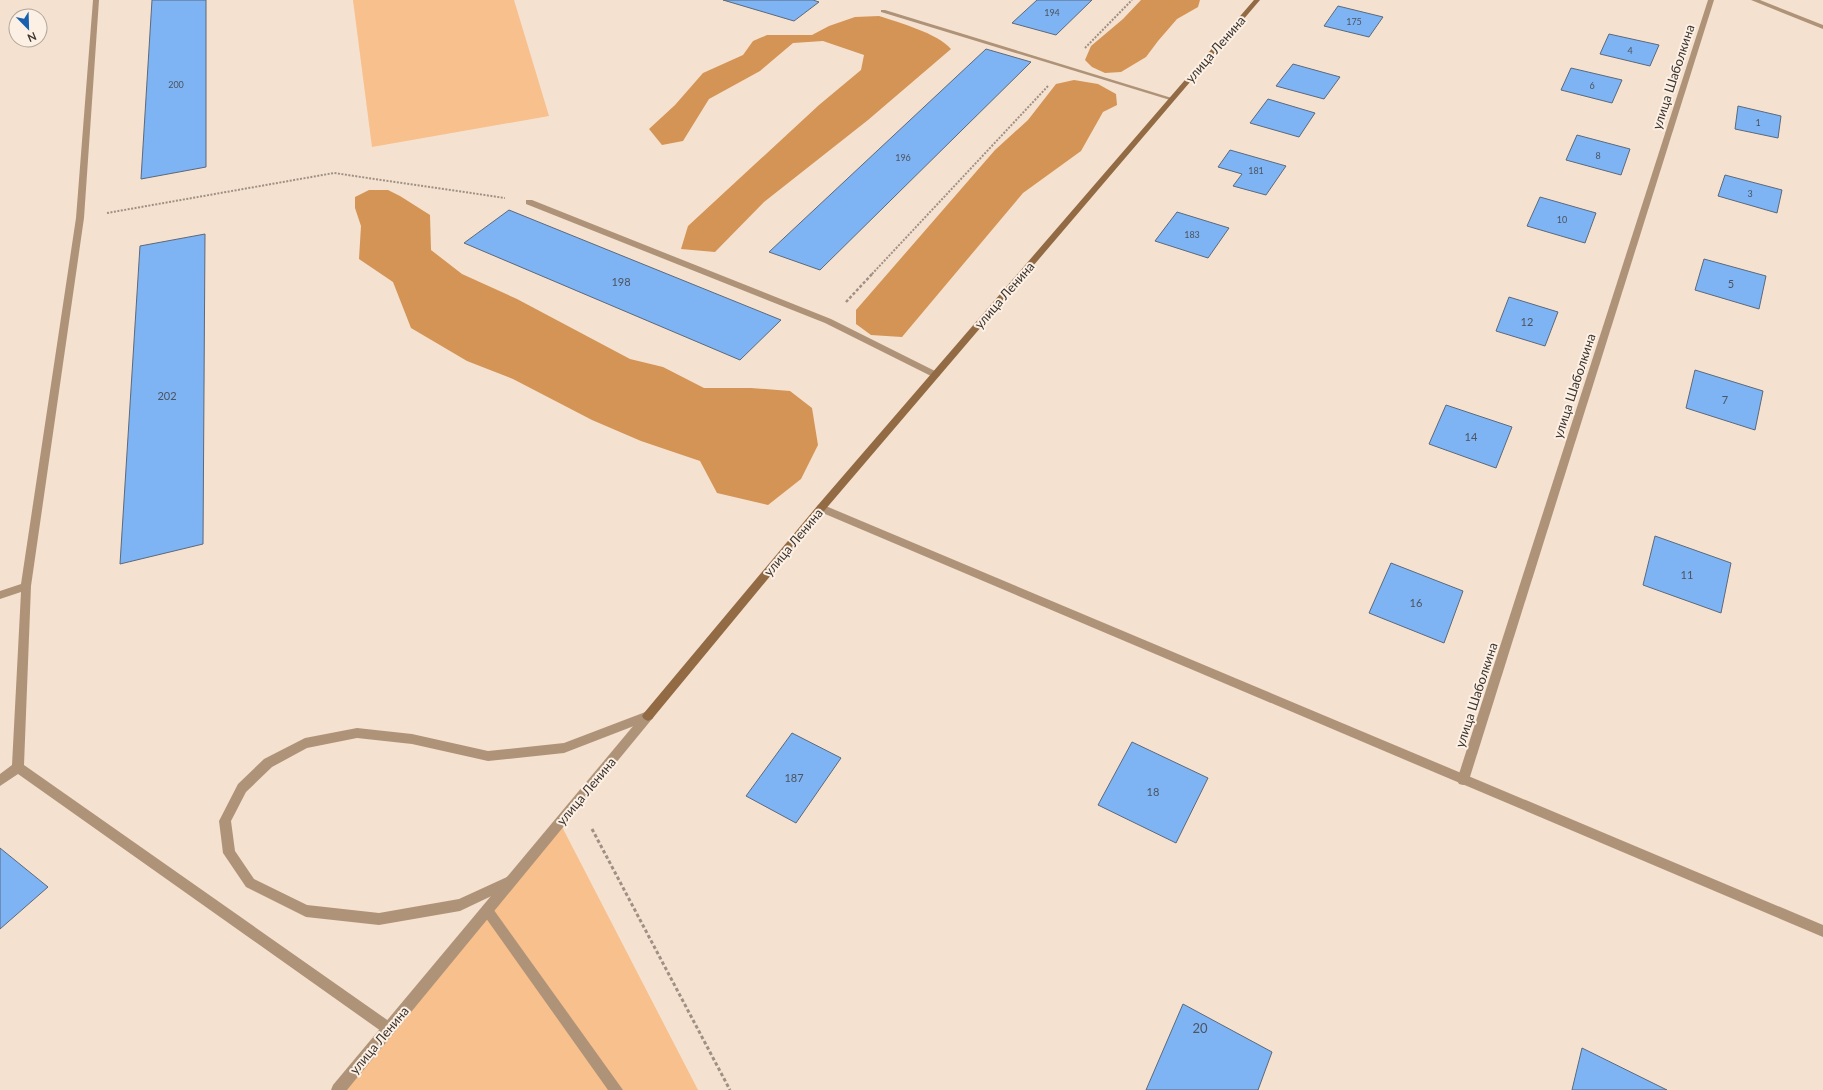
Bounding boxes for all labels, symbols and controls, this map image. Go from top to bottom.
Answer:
house number: 194 [1044,7,1060,18]
north arrow [8,8,48,48]
street label: улица Ленина [1182,12,1248,86]
house number: 175 [1346,16,1362,27]
street label: улица Шаболкина [1648,22,1698,132]
text: N [26,30,39,45]
house number: 4 [1627,45,1633,56]
house number: 200 [168,79,184,90]
house number: 6 [1589,80,1595,91]
house number: 1 [1755,117,1761,128]
house number: 8 [1595,150,1601,161]
house number: 196 [895,152,911,163]
house number: 181 [1248,165,1264,176]
house number: 3 [1747,188,1753,199]
house number: 10 [1557,214,1567,225]
house number: 183 [1184,229,1200,240]
street label: улица Ленина [971,258,1037,332]
house number: 198 [611,275,631,288]
house number: 5 [1728,277,1734,290]
house number: 12 [1521,315,1533,328]
street label: улица Шаболкина [1549,331,1599,441]
house number: 202 [157,389,177,402]
house number: 7 [1722,393,1728,406]
house number: 14 [1465,430,1478,443]
street label: улица Ленина [760,505,826,579]
house number: 11 [1681,568,1693,581]
house number: 16 [1410,596,1422,609]
street label: улица Шаболкина [1451,640,1501,750]
street label: улица Ленина [553,754,619,828]
house number: 187 [784,771,804,784]
house number: 18 [1147,785,1159,798]
street label: улица Ленина [346,1003,412,1077]
house number: 20 [1192,1020,1208,1036]

